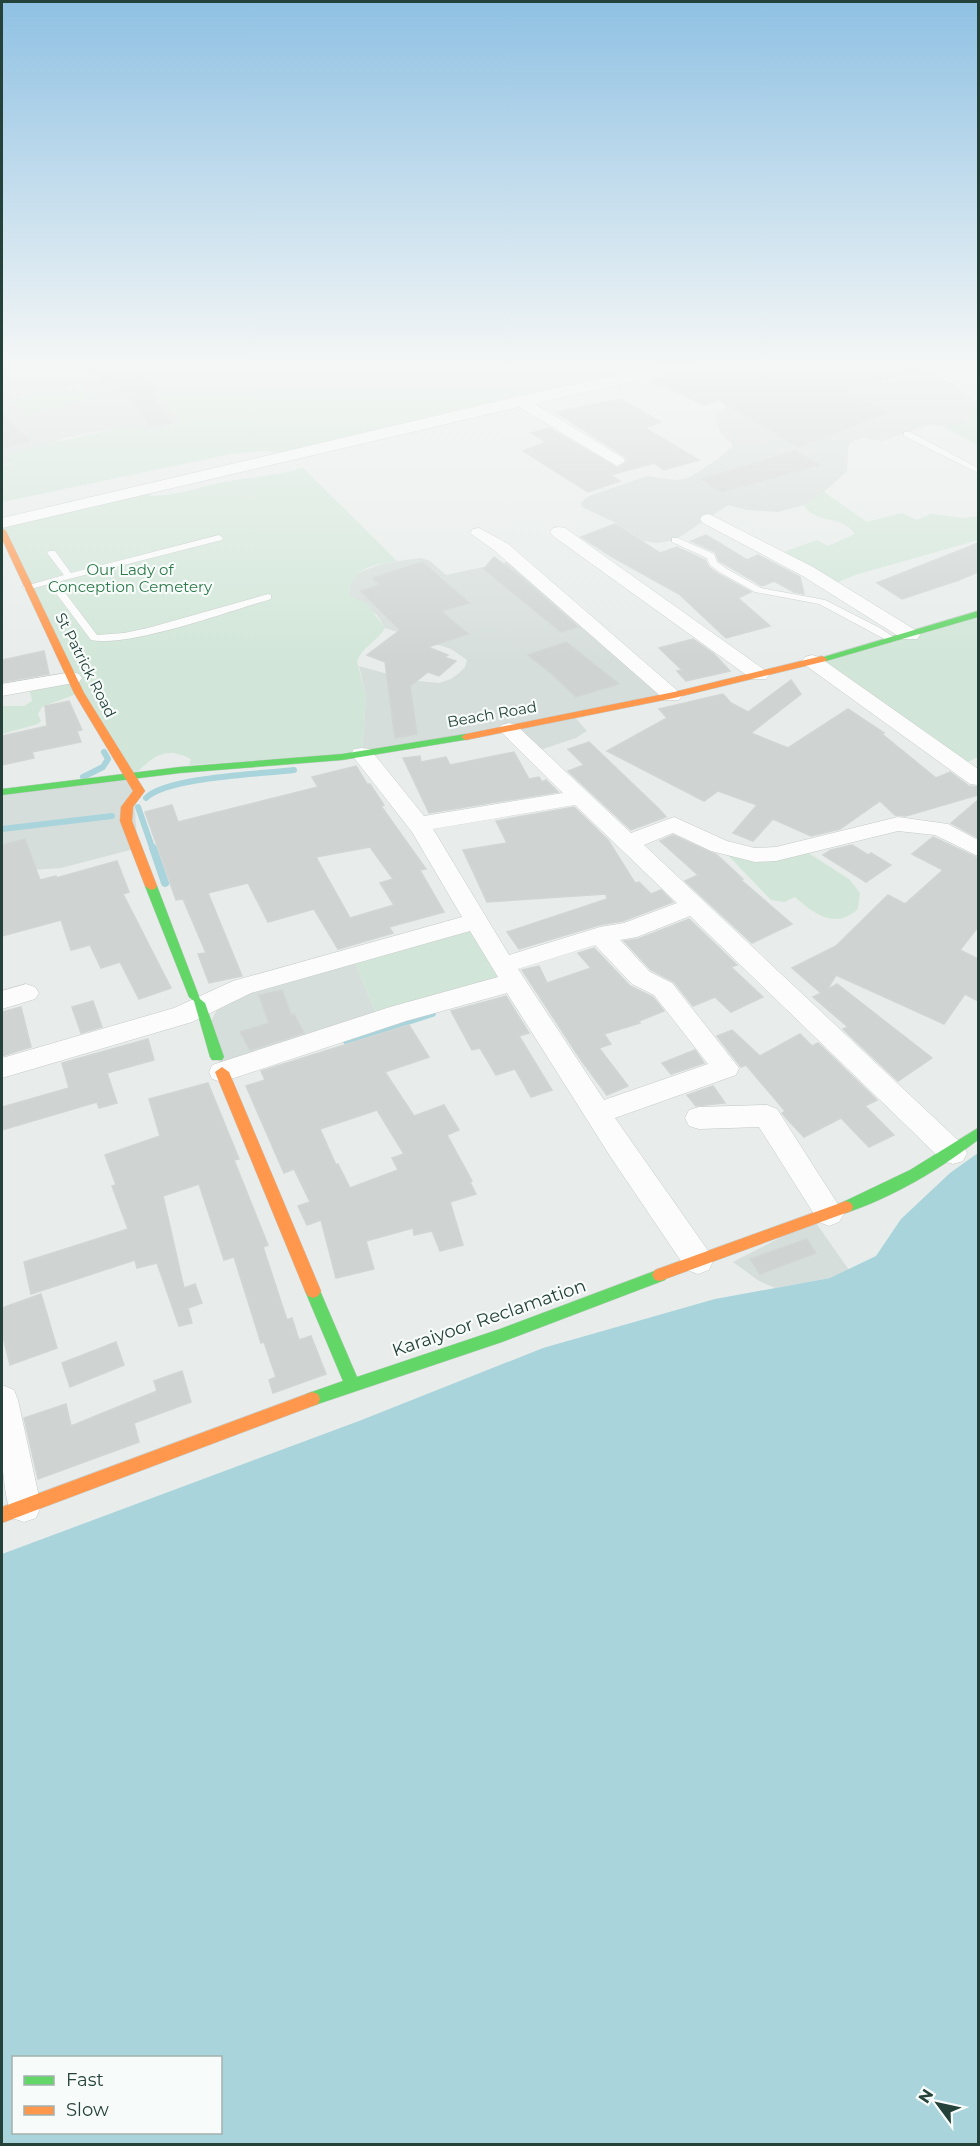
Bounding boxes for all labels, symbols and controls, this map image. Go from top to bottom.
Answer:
park label: Our Lady of Conception Cemetery [48,560,213,596]
street label: St Patrick Road [51,609,121,721]
street label: Beach Road [446,697,538,731]
street label: Karaiyoor Reclamation [389,1274,589,1362]
legend [12,2056,222,2134]
text: Fast [66,2069,104,2091]
north arrow [908,2074,968,2134]
text: N [914,2086,937,2107]
text: Slow [66,2099,109,2121]

